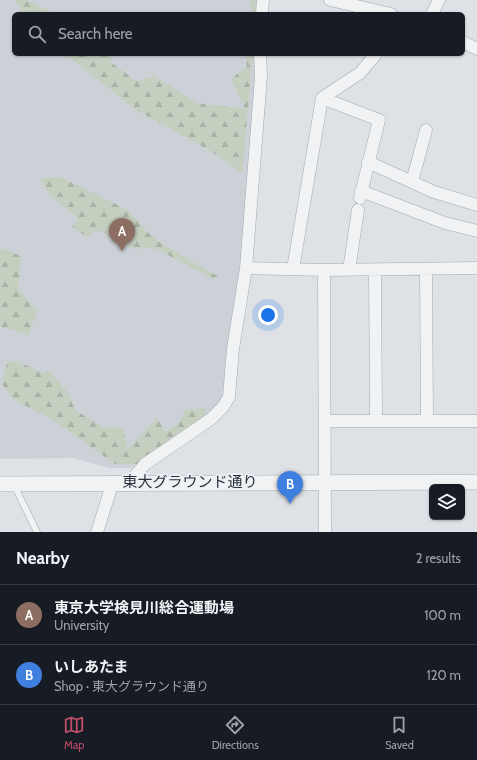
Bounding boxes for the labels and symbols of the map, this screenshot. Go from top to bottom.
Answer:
pin: A [109,218,135,251]
your location [258,305,278,325]
pin: B [277,471,303,504]
street label: 東大グラウンド通り [122,473,258,491]

